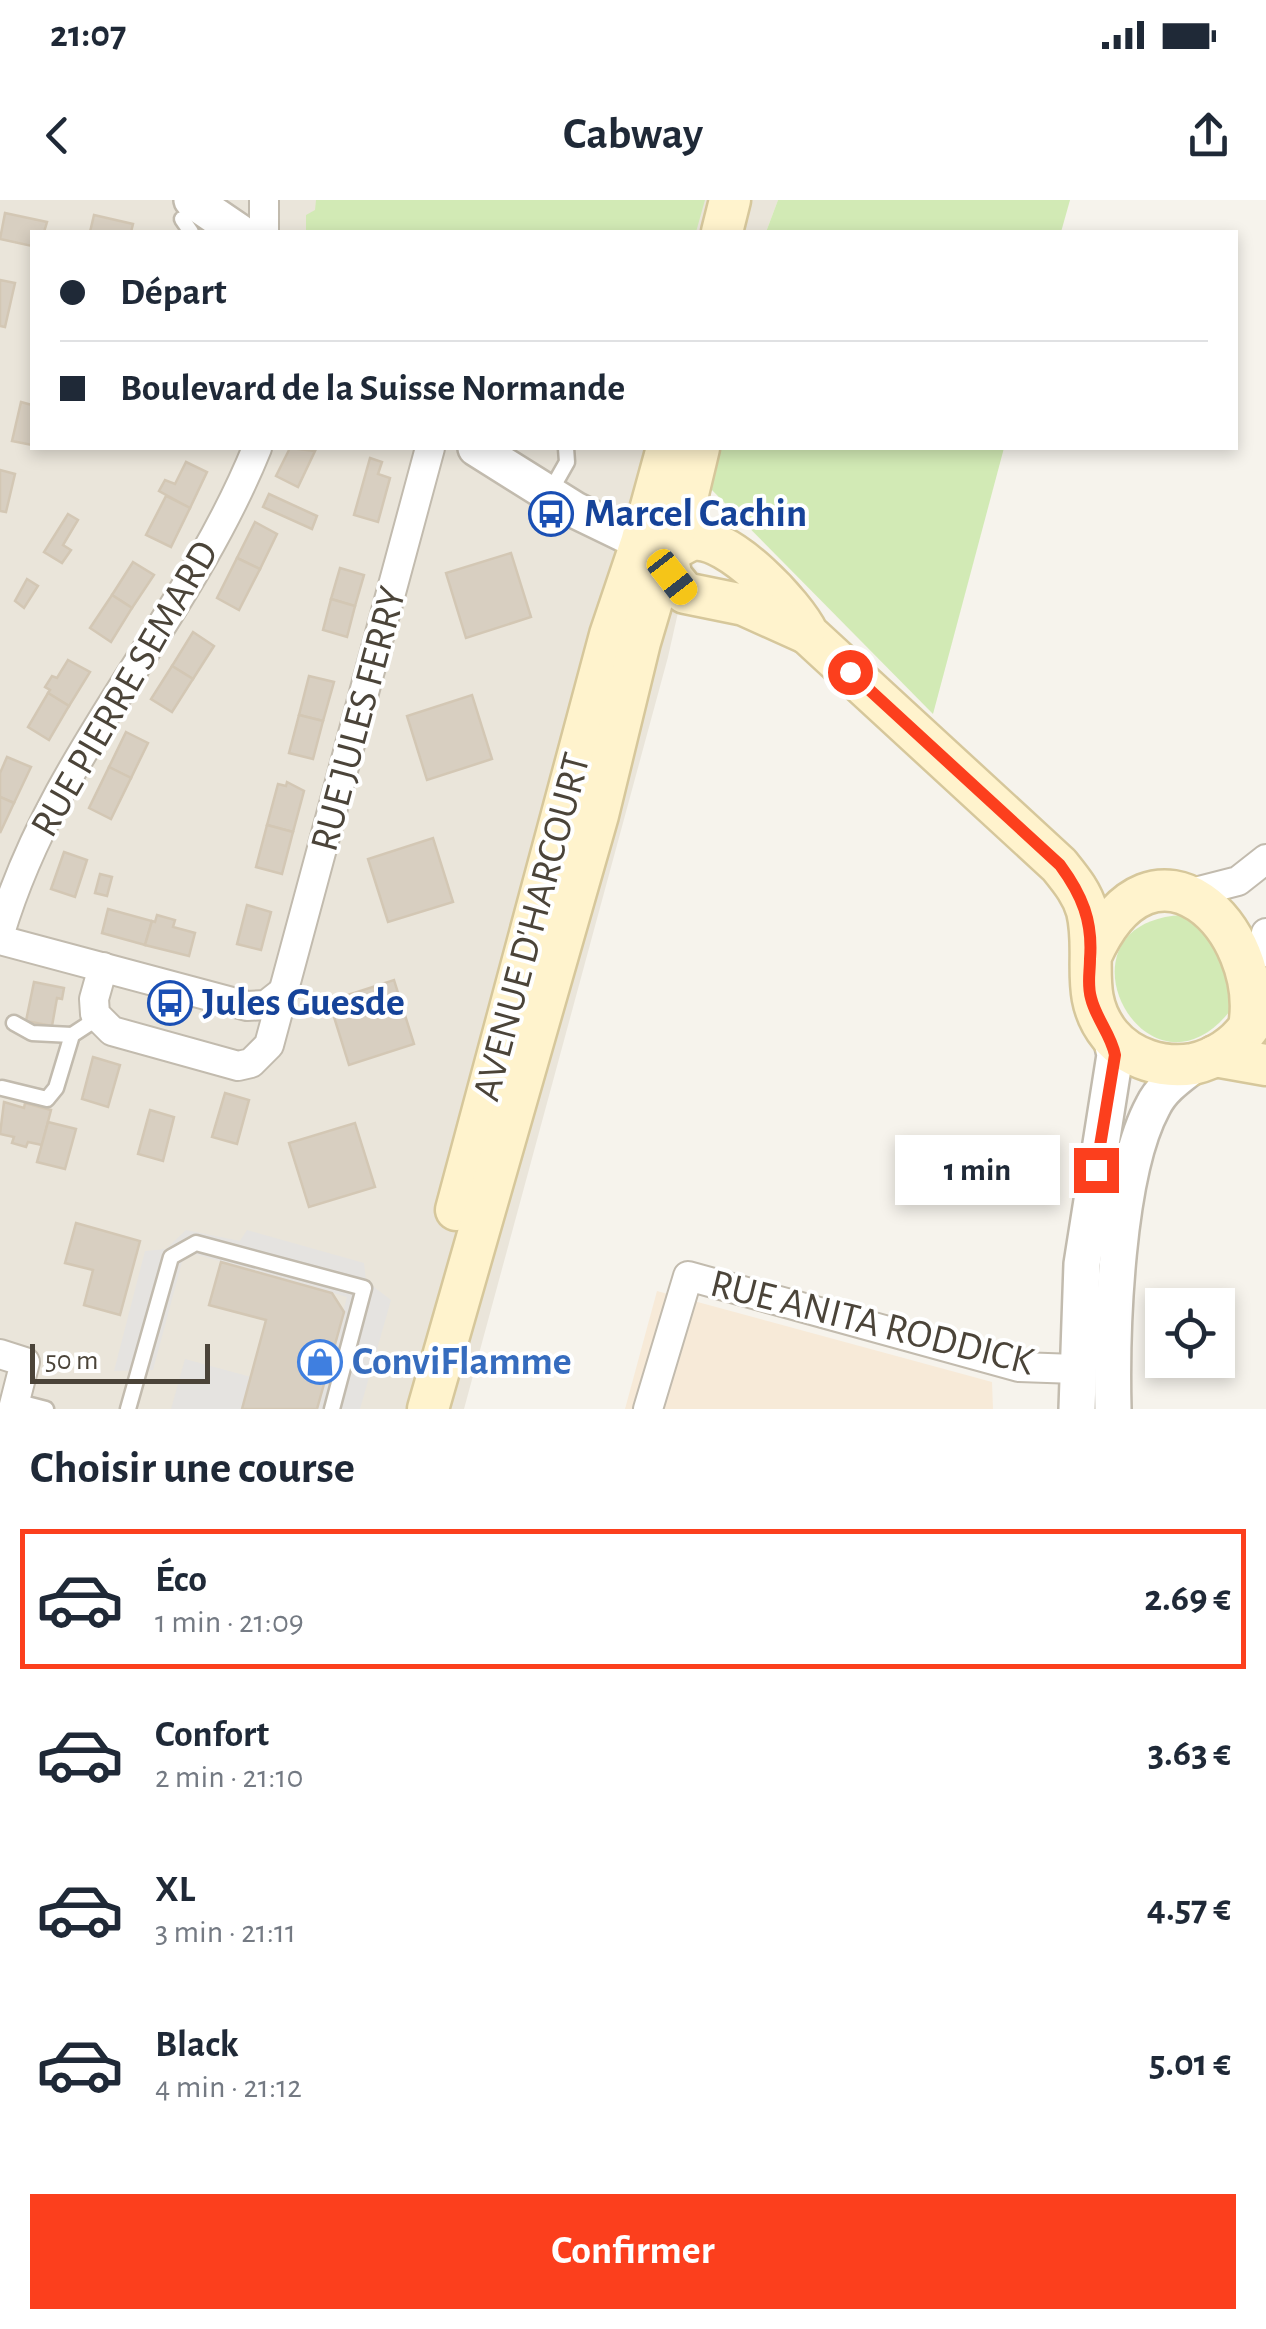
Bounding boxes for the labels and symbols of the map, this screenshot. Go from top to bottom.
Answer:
bus stop icon: Marcel Cachin [528,491,574,537]
place label: Marcel Cachin [584,494,807,534]
street label: RUE PIERRE SEMARD [24,534,226,844]
car [642,544,702,610]
street label: RUE JULES FERRY [304,582,414,856]
route start [828,650,873,695]
street label: AVENUE D'HARCOURT [466,749,598,1105]
bus stop icon: Jules Guesde [147,980,193,1026]
place label: Jules Guesde [202,983,405,1023]
callout: 1 min [896,1135,1061,1205]
route end [1074,1148,1119,1193]
street label: RUE ANITA RODDICK [706,1263,1038,1383]
scale bar [30,1339,210,1384]
shop icon: ConviFlamme [297,1339,343,1385]
place label: ConviFlamme [352,1342,572,1382]

